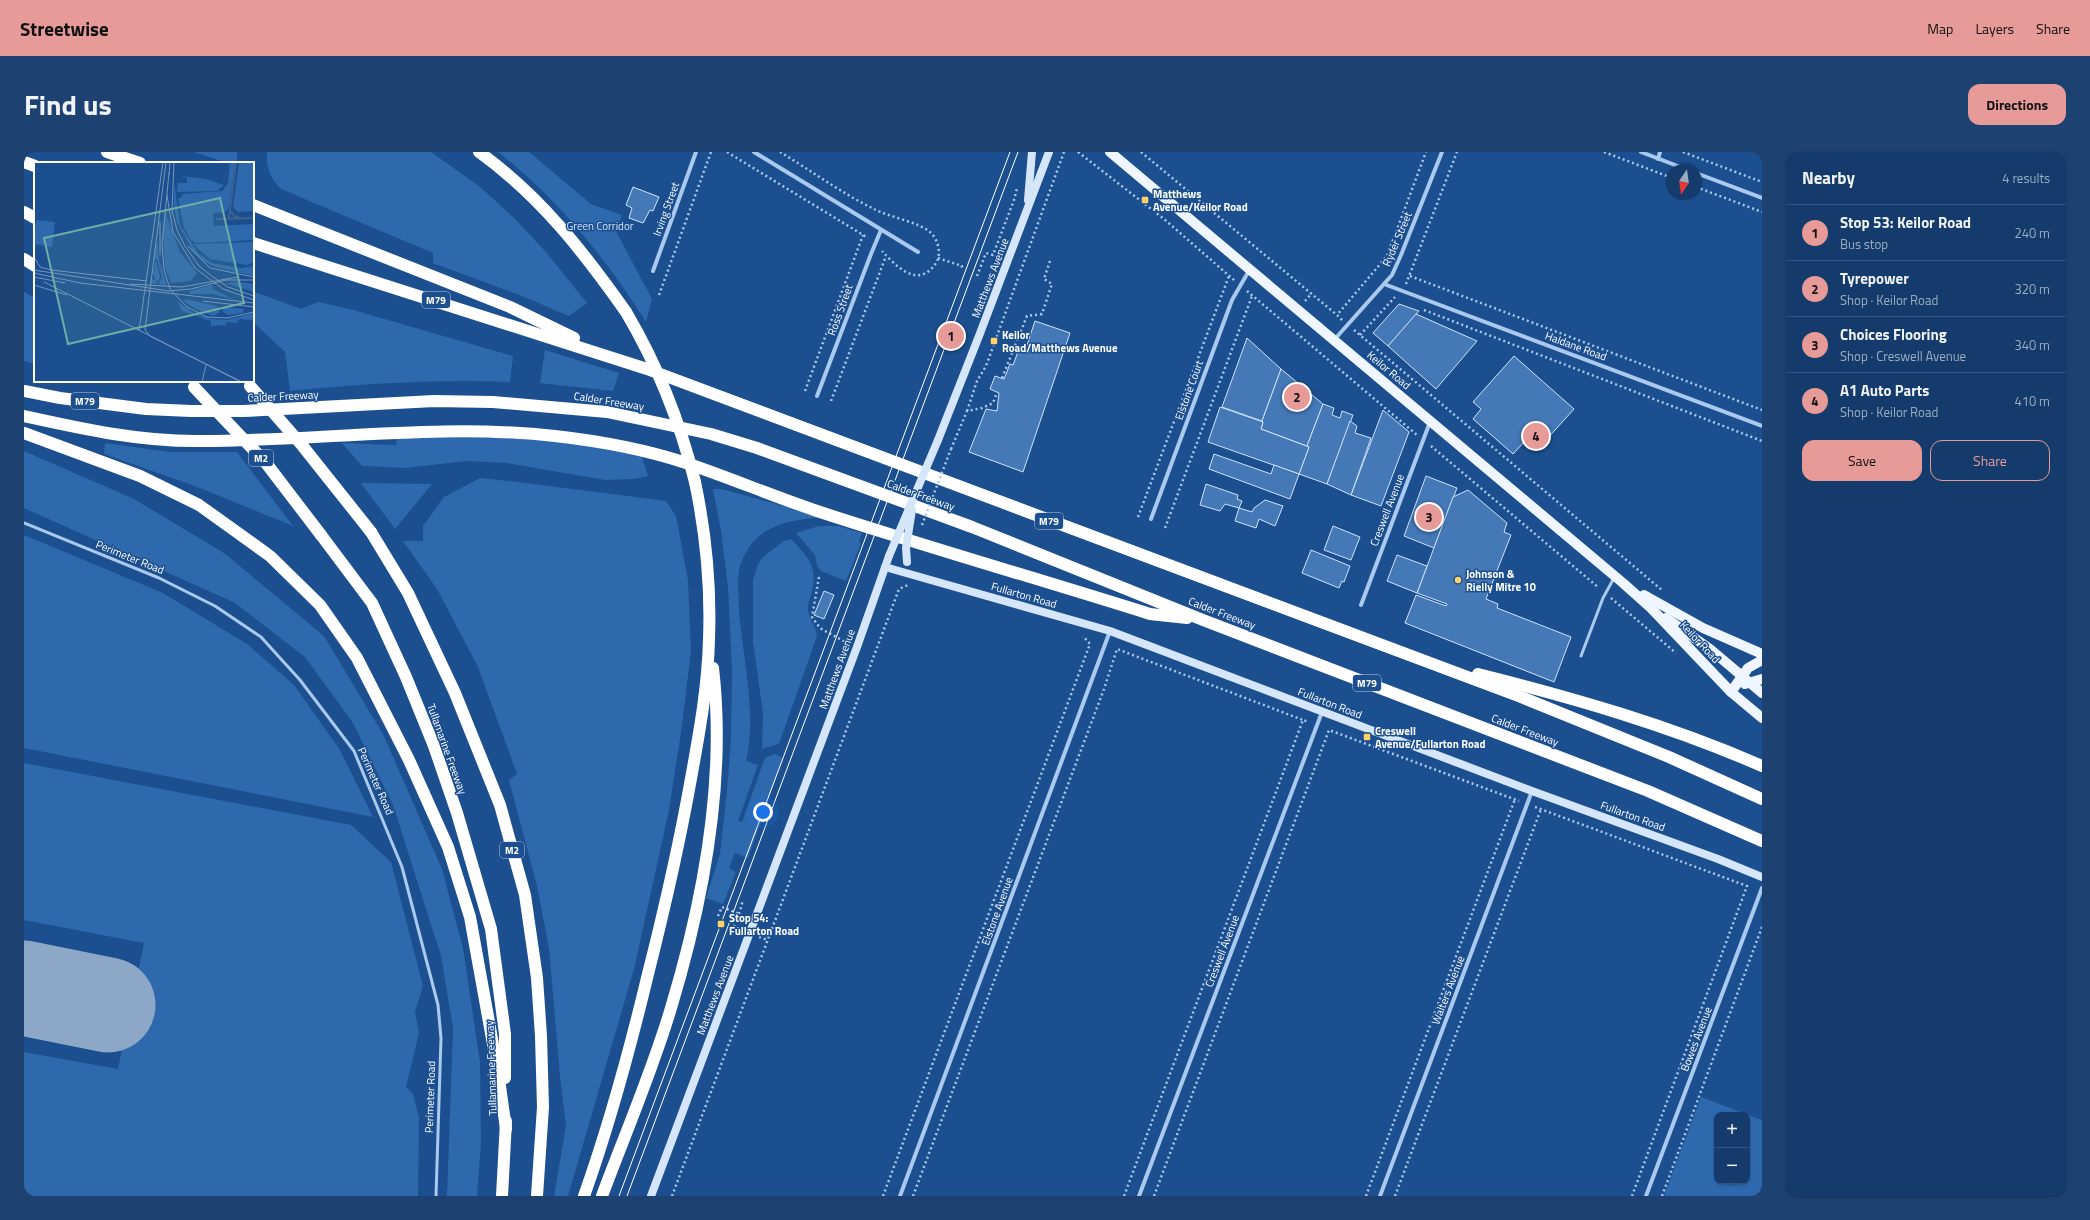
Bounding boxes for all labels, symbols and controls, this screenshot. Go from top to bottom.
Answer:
text: Streetwise [20,14,109,43]
text: Map [1927,18,1953,39]
text: Layers [1975,18,2014,39]
text: Share [2036,18,2070,39]
text: Find us [24,83,112,126]
button: Directions [1968,84,2066,125]
inset map [34,162,254,382]
north arrow [1666,164,1702,200]
text: Nearby [1802,165,1855,191]
text: 4 results [2002,168,2050,188]
street label: Irving Street [649,180,683,238]
place label: Matthews Avenue/Keilor Road [1153,186,1248,215]
marker: Matthews Avenue/Keilor Road [1140,195,1150,205]
street label: Ryder Street [1378,209,1416,269]
text: Stop 53: Keilor Road [1840,211,1971,234]
park label: Green Corridor [566,218,634,234]
text: 1 [1811,223,1819,243]
text: 240 m [2014,223,2050,243]
text: Bus stop [1840,234,1888,254]
street label: Matthews Avenue [967,235,1013,320]
text: Tyrepower [1840,267,1909,290]
text: 2 [1811,279,1819,299]
text: 320 m [2014,279,2050,299]
street label: Ross Street [823,282,857,338]
text: Shop · Keilor Road [1840,290,1938,310]
road number: M79 [422,292,450,308]
pin: 1 [938,321,964,351]
text: Choices Flooring [1840,323,1947,346]
place label: Keilor Road/Matthews Avenue [1002,327,1118,356]
street label: Haldane Road [1543,327,1609,365]
text: 3 [1811,335,1819,355]
text: 340 m [2014,335,2050,355]
marker: Keilor Road/Matthews Avenue [989,336,999,346]
text: Shop · Creswell Avenue [1840,346,1966,366]
street label: Keilor Road [1364,347,1414,393]
street label: Elstone Court [1171,358,1207,422]
text: A1 Auto Parts [1840,379,1929,402]
pin: 2 [1284,382,1310,412]
street label: Calder Freeway [247,386,320,406]
street label: Calder Freeway [573,388,646,415]
text: 4 [1811,391,1819,411]
text: 410 m [2014,391,2050,411]
road number: M79 [71,393,99,409]
text: Shop · Keilor Road [1840,402,1938,422]
pin: 4 [1523,421,1549,451]
button: Save [1802,440,1922,481]
button: Share [1930,440,2050,481]
road number: M2 [249,450,273,466]
street label: Creswell Avenue [1366,471,1408,548]
street label: Calder Freeway [885,475,958,515]
pin: 3 [1416,502,1442,532]
road number: M79 [1035,513,1063,529]
street label: Perimeter Road [93,536,167,578]
place label: Johnson & Rielly Mitre 10 [1466,566,1536,595]
marker: Johnson & Rielly Mitre 10 [1453,575,1463,585]
street label: Fullarton Road [989,578,1059,612]
street label: Calder Freeway [1186,593,1259,633]
street label: Keilor Road [1676,617,1724,667]
street label: Matthews Avenue [815,626,859,711]
road number: M79 [1353,675,1381,691]
street label: Fullarton Road [1296,683,1365,723]
street label: Tullamarine Freeway [423,701,471,797]
street label: Calder Freeway [1489,710,1562,750]
place label: Creswell Avenue/Fullarton Road [1375,723,1485,752]
marker: Creswell Avenue/Fullarton Road [1362,732,1372,742]
street label: Perimeter Road [354,745,398,817]
street label: Fullarton Road [1598,797,1668,835]
your location [753,802,773,822]
road number: M2 [500,842,524,858]
street label: Elstone Avenue [977,874,1017,947]
place label: Stop 54: Fullarton Road [729,910,799,939]
street label: Creswell Avenue [1201,912,1243,989]
marker: Stop 54: Fullarton Road [716,919,726,929]
street label: Matthews Avenue [692,952,738,1037]
street label: Walters Avenue [1427,953,1469,1027]
street label: Bowes Avenue [1676,1004,1716,1074]
street label: Tullamarine Freeway [481,1019,501,1116]
street label: Perimeter Road [421,1060,439,1133]
map controls [1714,1112,1750,1184]
button: + [1714,1112,1750,1148]
button: − [1714,1148,1750,1184]

